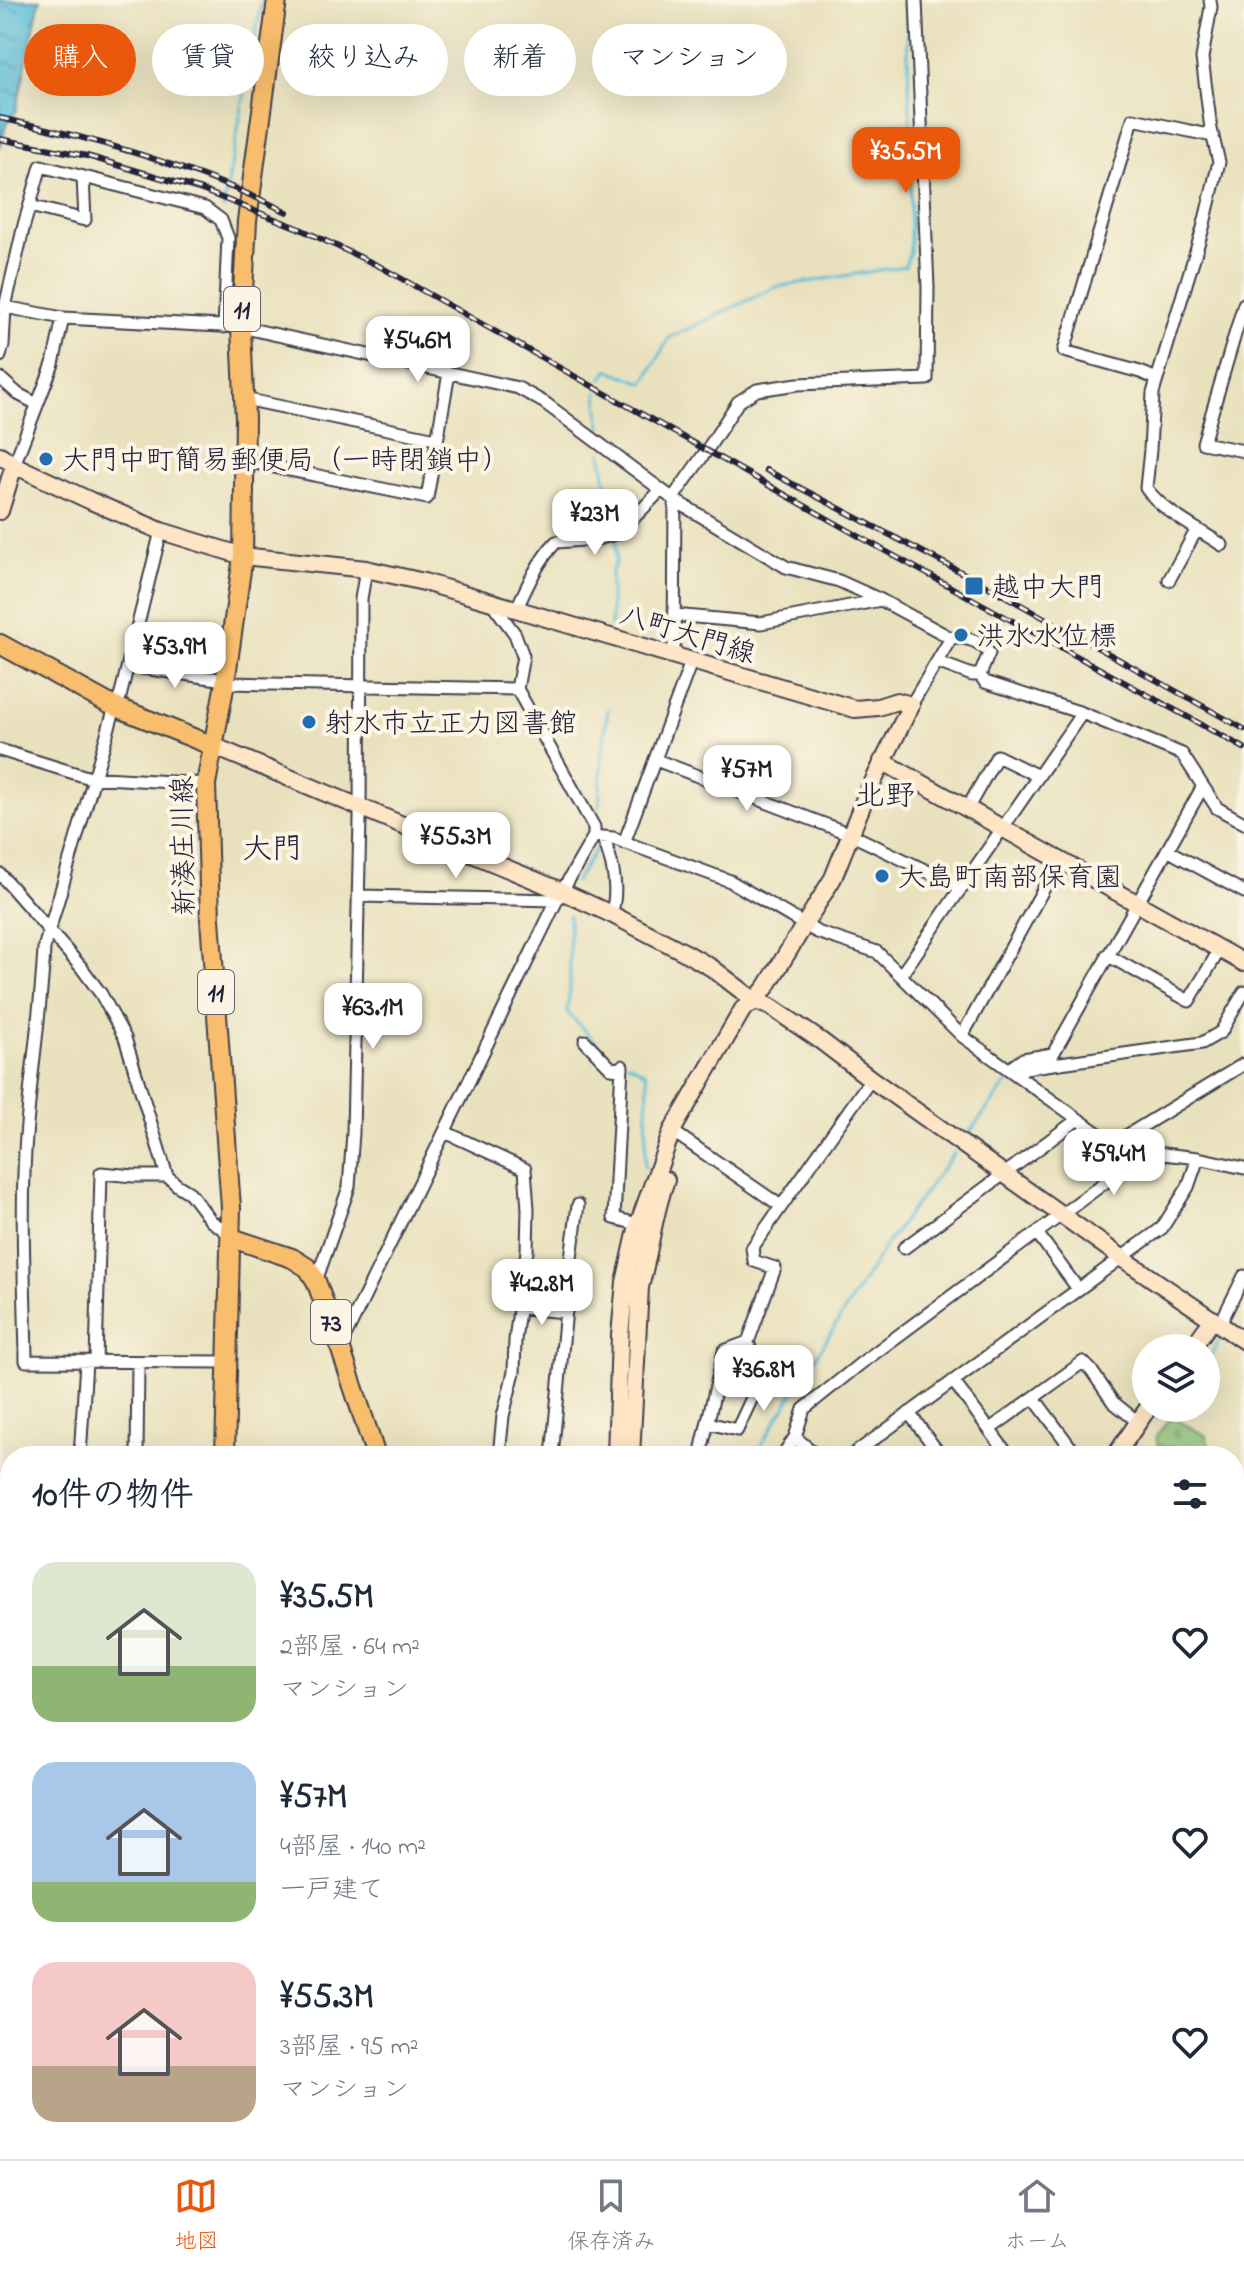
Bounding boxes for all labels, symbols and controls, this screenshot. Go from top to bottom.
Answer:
chip: 購入 [24,24,136,96]
chip: 賃貸 [152,24,264,96]
chip: 絞り込み [280,24,448,96]
chip: 新着 [464,24,576,96]
chip: マンション [592,24,787,96]
pin: ¥35.5M [841,127,971,195]
text: ¥35.5M [870,134,942,172]
road number: 11 [224,287,260,331]
pin: ¥54.6M [353,316,483,384]
text: ¥54.6M [384,323,452,361]
place label: 大門中町簡易郵便局（一時閉鎖中） [62,442,510,483]
marker: 大門中町簡易郵便局（一時閉鎖中） [37,450,55,468]
pin: ¥23M [548,489,642,557]
text: ¥23M [570,496,620,534]
place label: 越中大門 [992,569,1104,610]
marker: 越中大門 [963,575,985,597]
street label: 八町大門線 [614,596,760,676]
place label: 洪水水位標 [977,618,1117,659]
pin: ¥53.9M [110,622,240,690]
marker: 洪水水位標 [952,626,970,644]
text: ¥53.9M [143,629,207,667]
place label: 射水市立正力図書館 [325,705,577,746]
marker: 射水市立正力図書館 [300,713,318,731]
pin: ¥57M [700,745,794,813]
text: ¥57M [721,752,773,790]
street label: 新湊庄川線 [164,776,207,916]
district label: 北野 [855,776,915,820]
pin: ¥55.3M [391,812,521,880]
text: ¥55.3M [420,819,492,857]
district label: 大門 [242,829,302,873]
place label: 大島町南部保育園 [898,859,1122,900]
marker: 大島町南部保育園 [873,867,891,885]
road number: 11 [198,970,234,1014]
pin: ¥63.1M [308,983,438,1051]
text: ¥63.1M [342,990,404,1028]
pin: ¥59.4M [1049,1129,1179,1197]
text: ¥59.4M [1082,1136,1146,1174]
pin: ¥42.8M [477,1259,607,1327]
text: ¥42.8M [510,1266,574,1304]
road number: 73 [311,1300,351,1344]
map controls [1132,1334,1220,1422]
button: layers [1132,1334,1220,1422]
pin: ¥36.8M [699,1345,829,1413]
text: ¥36.8M [732,1352,796,1390]
text: 10件の物件 [32,1472,194,1522]
icon: filters [1168,1472,1212,1516]
text: ¥35.5M [280,1574,374,1624]
icon: home [96,1594,192,1690]
icon: heart [1168,1620,1212,1664]
text: 2部屋 · 64 m² [280,1629,420,1667]
text: マンション [280,1672,409,1710]
text: ¥57M [280,1774,347,1824]
icon: home [96,1794,192,1890]
icon: heart [1168,1820,1212,1864]
text: 4部屋 · 140 m² [280,1829,426,1867]
text: 一戸建て [280,1872,384,1910]
text: ¥55.3M [280,1974,374,2024]
icon: home [96,1994,192,2090]
icon: heart [1168,2020,1212,2064]
text: 3部屋 · 95 m² [280,2029,418,2067]
text: マンション [280,2072,409,2110]
tab: 地図 [174,2174,218,2259]
tab: 保存済み [567,2174,655,2259]
tab: ホーム [1004,2174,1070,2259]

